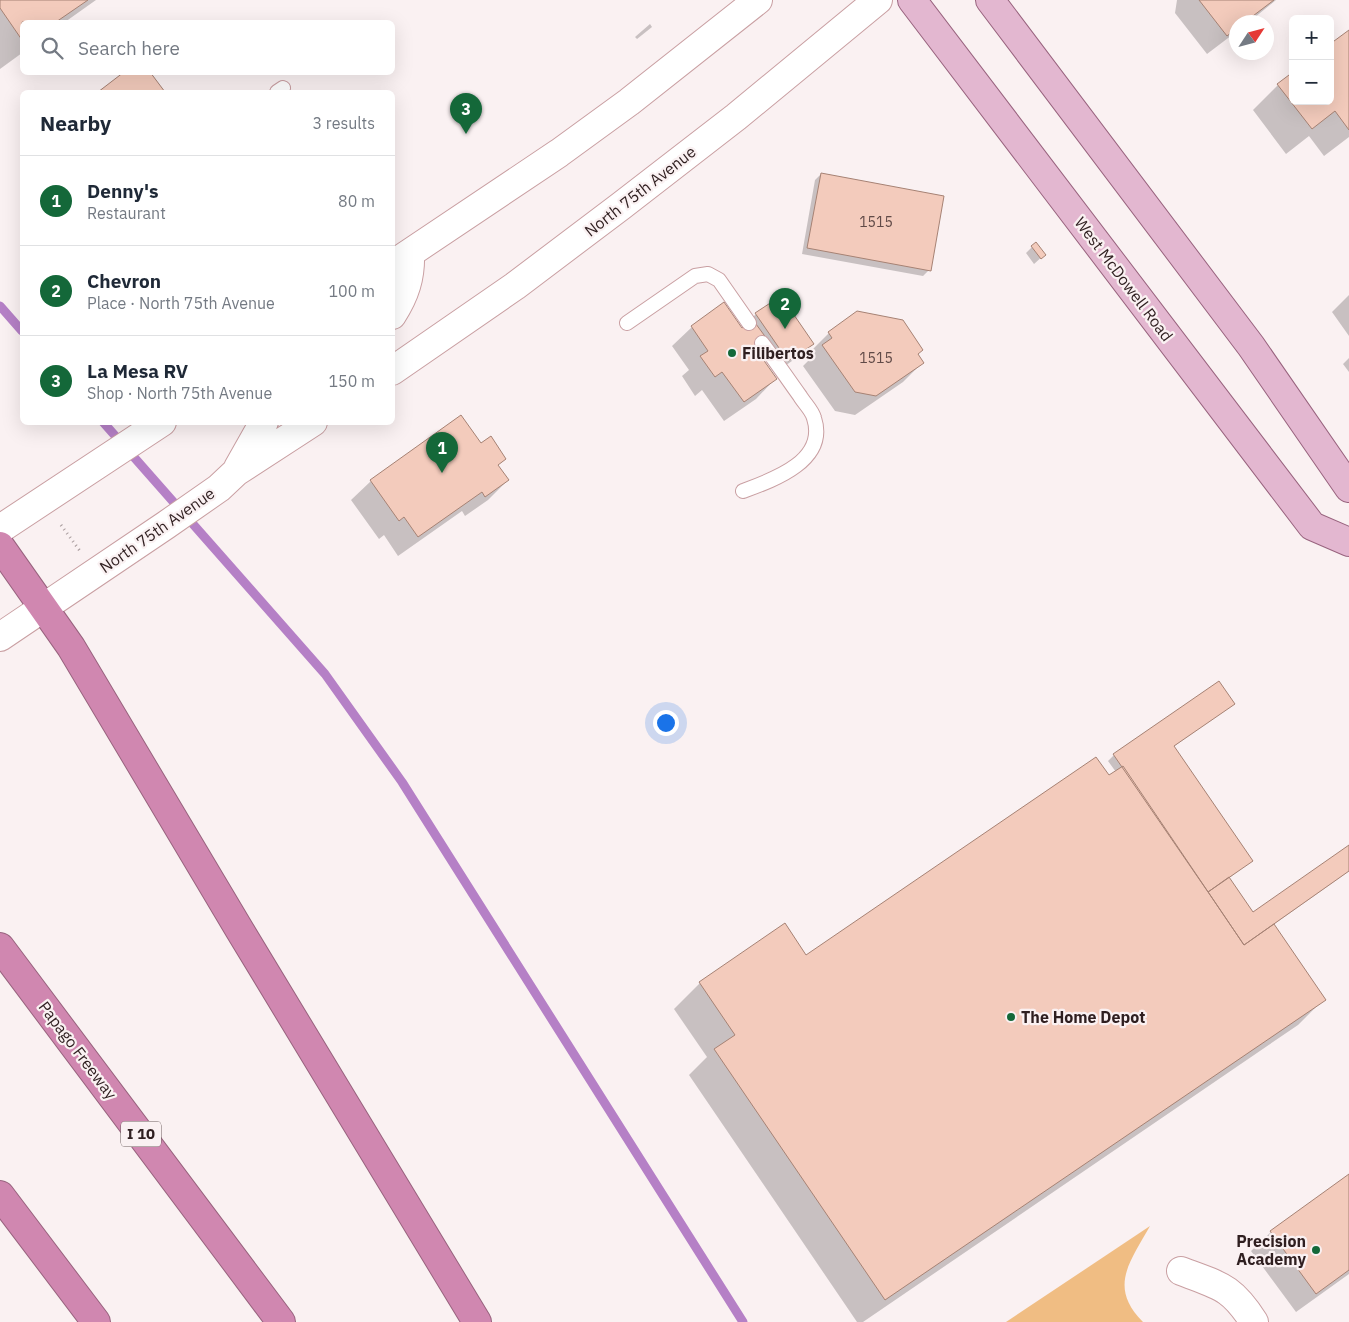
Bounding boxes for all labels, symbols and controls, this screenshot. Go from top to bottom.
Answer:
north arrow [1229,15,1274,60]
map controls [1289,15,1334,105]
button: + [1289,15,1334,60]
search box [20,20,395,75]
icon: search [38,34,66,62]
text: Search here [78,36,180,60]
button: − [1289,60,1334,105]
pin: 3 [450,93,482,134]
text: Nearby [40,109,111,137]
text: 3 results [312,113,375,133]
street label: North 75th Avenue [580,141,700,241]
text: Denny's [87,179,159,203]
text: 1 [51,191,61,211]
text: 80 m [338,191,375,211]
text: Restaurant [87,203,166,223]
house number: 1515 [859,213,893,231]
street label: West McDowell Road [1071,213,1177,345]
text: Chevron [87,269,161,293]
text: 2 [51,281,61,301]
text: 100 m [328,281,375,301]
pin: 2 [769,288,801,329]
text: Place · North 75th Avenue [87,293,275,313]
place label: Filibertos [742,343,814,363]
marker: Filibertos [726,347,738,359]
house number: 1515 [859,349,893,367]
text: La Mesa RV [87,359,188,383]
text: 3 [51,371,61,391]
text: 150 m [328,371,375,391]
text: Shop · North 75th Avenue [87,383,272,403]
pin: 1 [426,432,458,473]
street label: North 75th Avenue [96,483,219,577]
your location [653,710,679,736]
street label: Papago Freeway [35,997,121,1103]
place label: The Home Depot [1021,1007,1145,1027]
marker: The Home Depot [1005,1011,1017,1023]
road number: I 10 [121,1122,161,1146]
place label: Precision Academy [1236,1231,1306,1269]
marker: Precision Academy [1310,1244,1322,1256]

